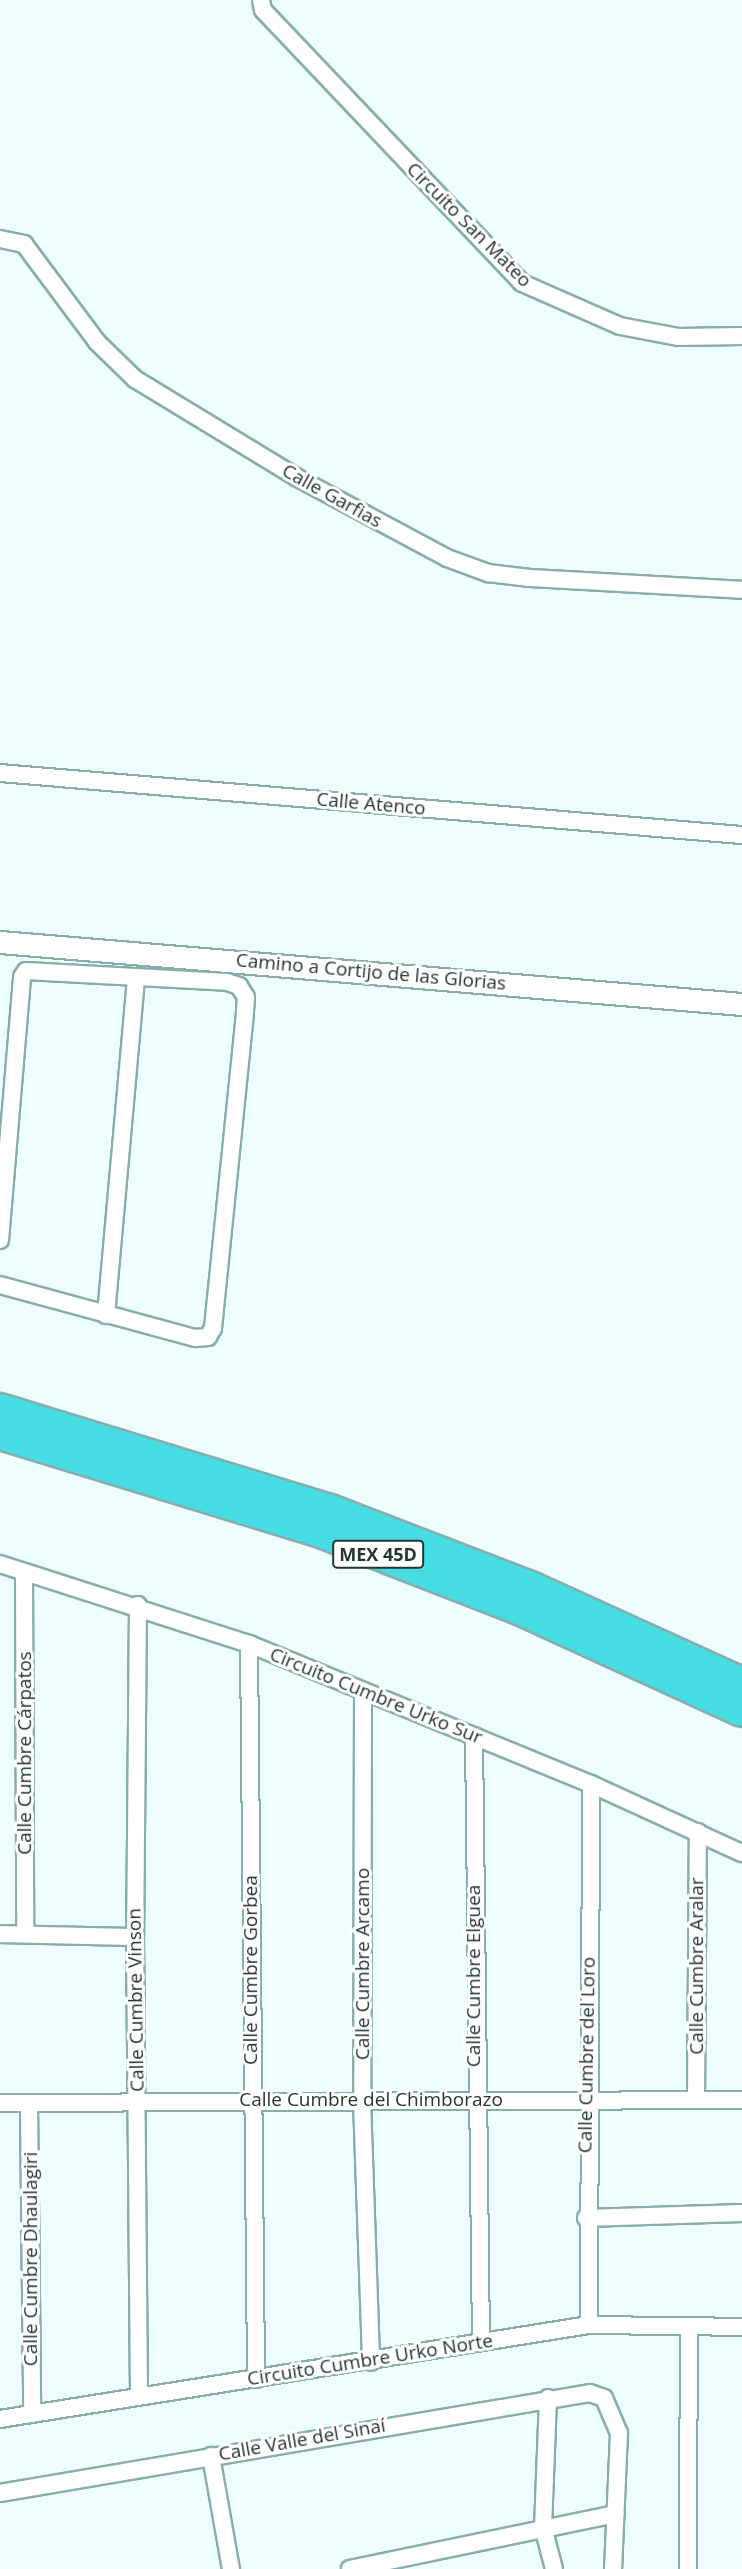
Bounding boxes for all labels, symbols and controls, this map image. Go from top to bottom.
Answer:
street label: Circuito San Mateo [402,158,536,292]
street label: Calle Garfias [278,459,386,533]
street label: Calle Atenco [316,788,426,820]
street label: Camino a Cortijo de las Glorias [235,949,507,995]
road number: MEX 45D [331,1540,425,1568]
street label: Circuito Cumbre Urko Sur [266,1643,486,1749]
street label: Calle Cumbre Cárpatos [14,1651,36,1855]
street label: Calle Cumbre Arcamo [352,1868,374,2060]
street label: Calle Cumbre Gorbea [240,1875,262,2065]
street label: Calle Cumbre Aralar [686,1877,708,2055]
street label: Calle Cumbre Elguea [463,1885,485,2067]
street label: Calle Cumbre Vinson [123,1908,149,2092]
street label: Calle Cumbre del Loro [574,1957,600,2153]
street label: Calle Cumbre del Chimborazo [239,2089,503,2111]
street label: Calle Cumbre Dhaulagiri [20,2152,42,2366]
street label: Circuito Cumbre Urko Norte [246,2329,494,2391]
street label: Calle Valle del Sinaí [217,2414,387,2466]

